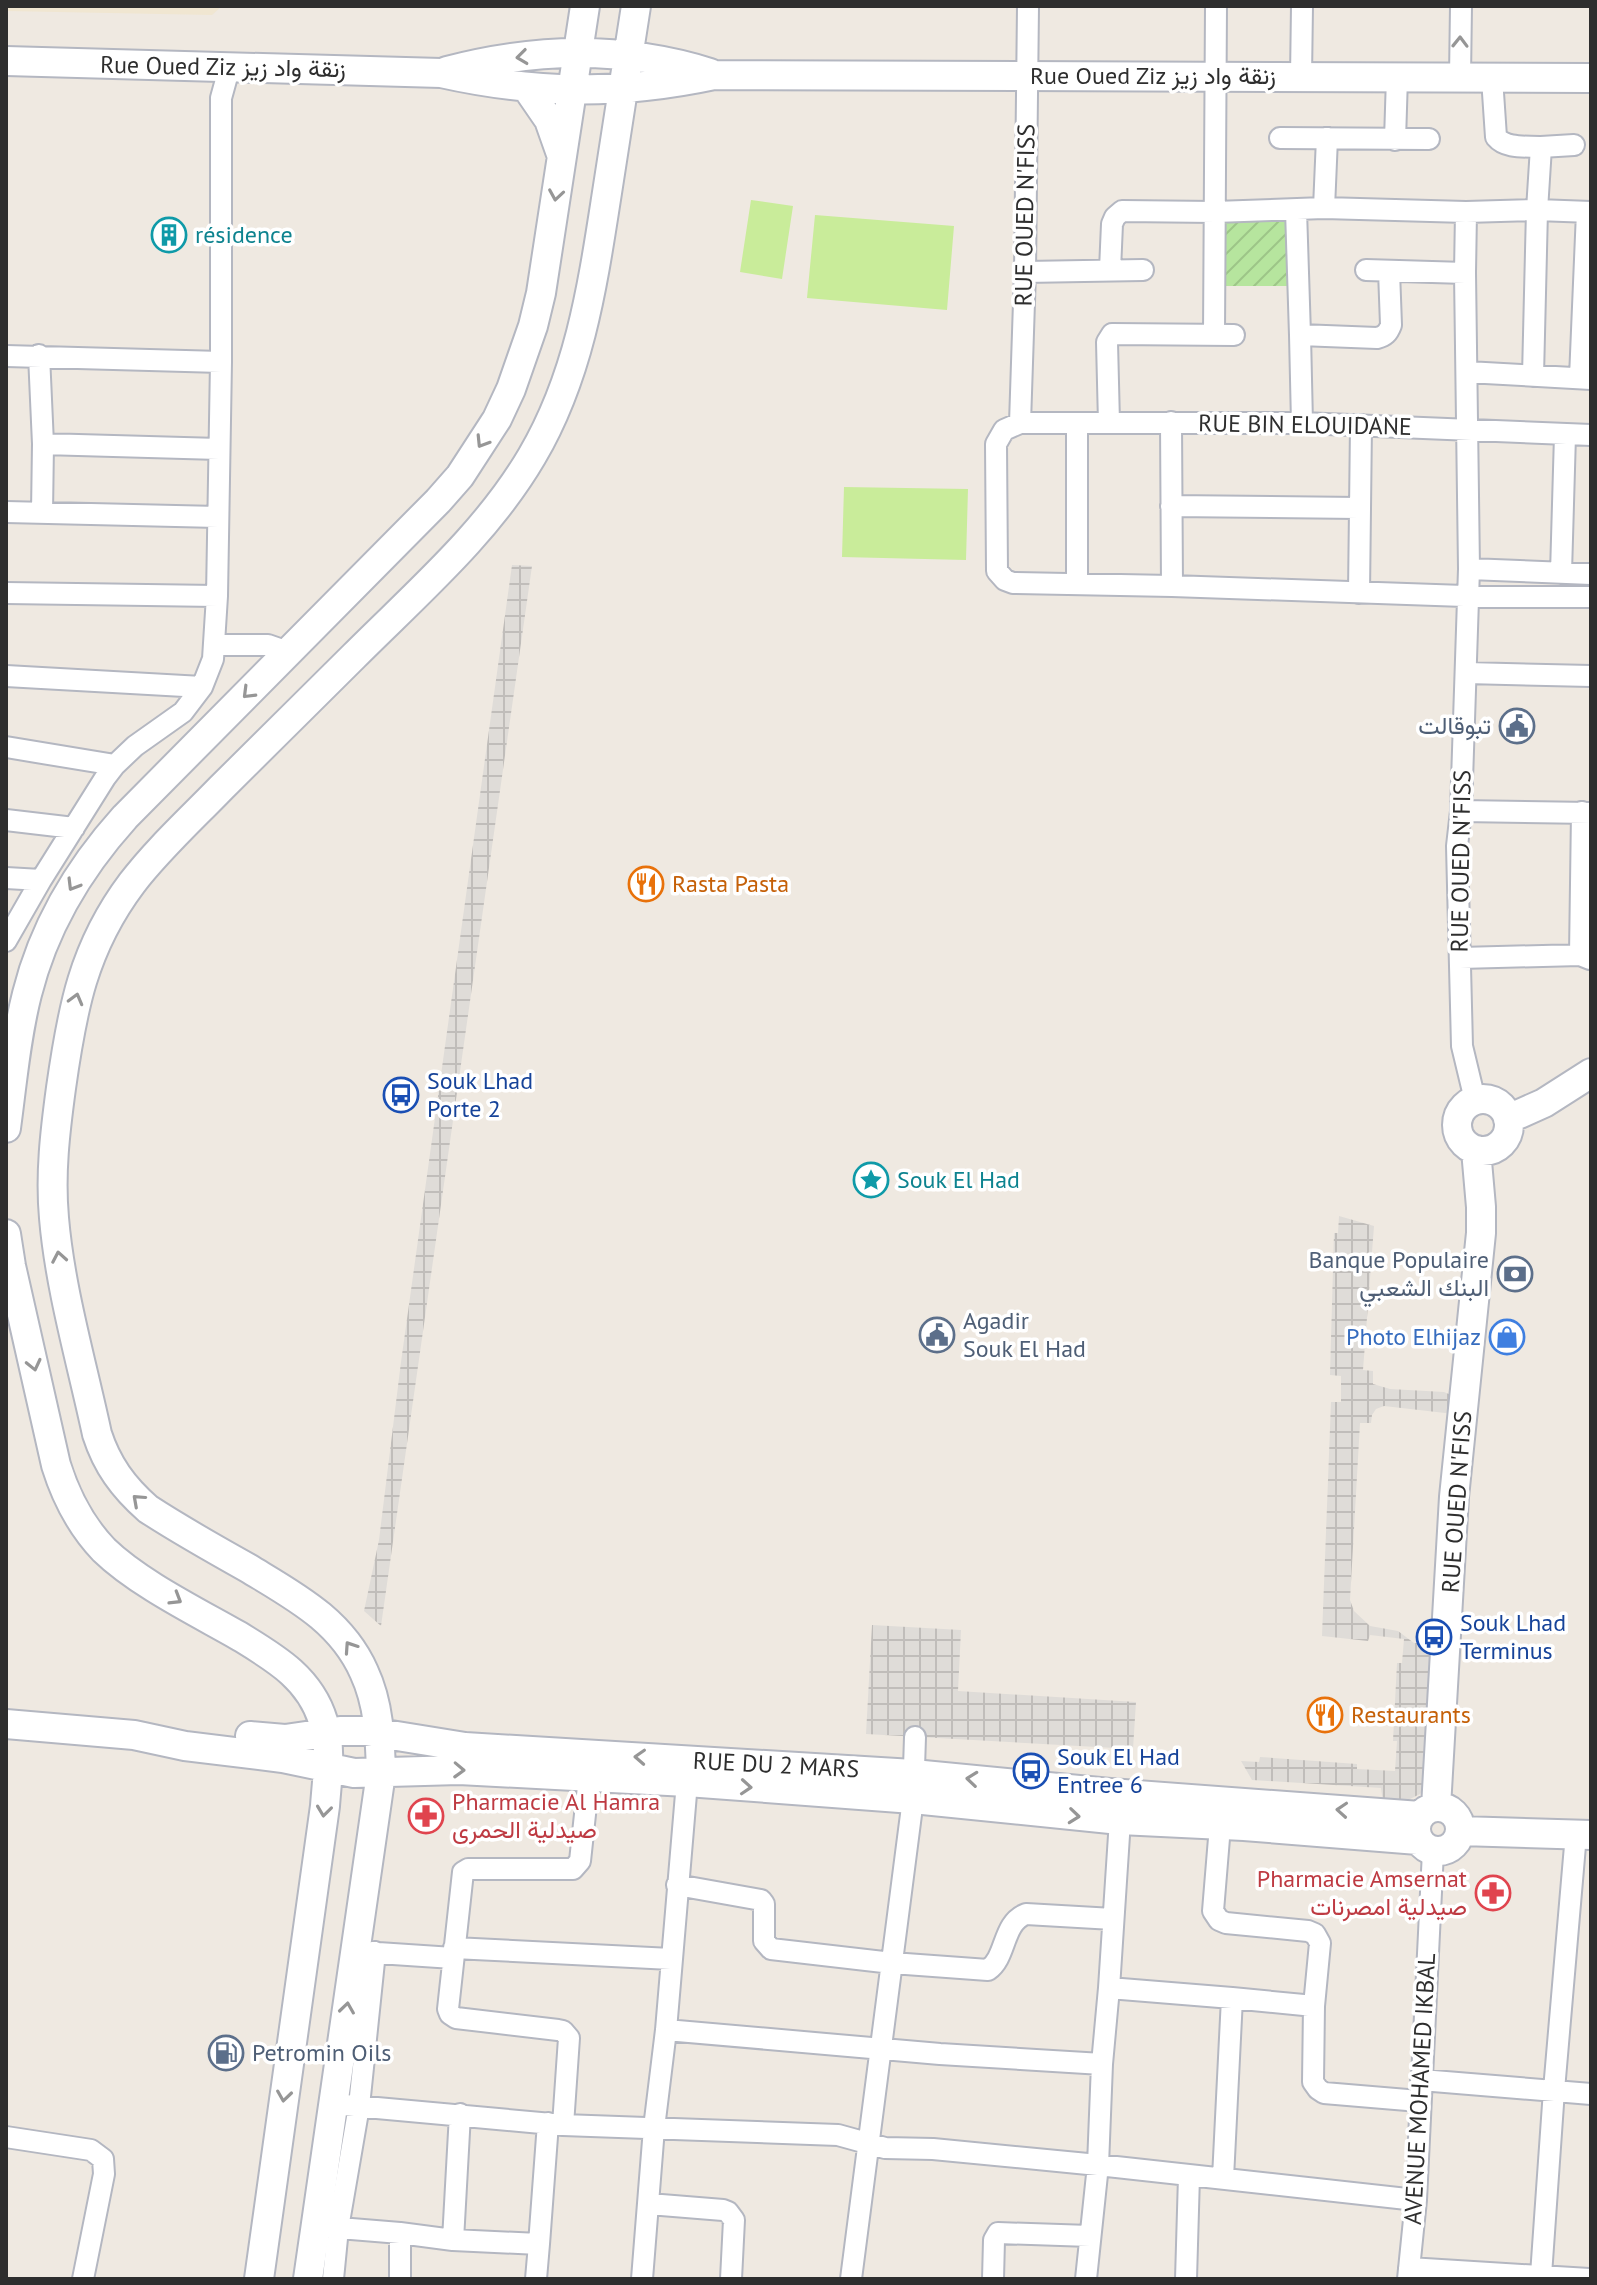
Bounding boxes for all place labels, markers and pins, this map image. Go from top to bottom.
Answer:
building icon: résidence [150,216,188,254]
place label: résidence [195,219,293,250]
public building icon: تبوقالت [1498,707,1536,745]
place label: تبوقالت [1418,710,1491,741]
restaurant icon: Rasta Pasta [627,865,665,903]
place label: Rasta Pasta [672,868,789,899]
place label: Souk Lhad Porte 2 [427,1065,533,1124]
bus stop icon: Souk Lhad Porte 2 [382,1076,420,1114]
place icon: Souk El Had [852,1161,890,1199]
place label: Souk El Had [897,1164,1020,1195]
place label: Banque Populaire البنك الشعبي [1308,1244,1489,1307]
bank icon: Banque Populaire البنك الشعبي [1496,1255,1534,1293]
place label: Agadir Souk El Had [963,1305,1086,1364]
public building icon: Agadir Souk El Had [918,1316,956,1354]
shop icon: Photo Elhijaz [1488,1318,1526,1356]
place label: Photo Elhijaz [1346,1321,1481,1352]
place label: Souk Lhad Terminus [1460,1607,1566,1666]
bus stop icon: Souk Lhad Terminus [1415,1618,1453,1656]
restaurant icon: Restaurants [1306,1696,1344,1734]
place label: Restaurants [1351,1699,1471,1730]
place label: Souk El Had Entree 6 [1057,1741,1180,1800]
bus stop icon: Souk El Had Entree 6 [1012,1752,1050,1790]
place label: Pharmacie Al Hamra صيدلية الحمرى [452,1786,660,1845]
pharmacy icon: Pharmacie Al Hamra صيدلية الحمرى [407,1797,445,1835]
place label: Pharmacie Amsernat صيدلية امصرنات [1257,1863,1467,1922]
pharmacy icon: Pharmacie Amsernat صيدلية امصرنات [1474,1874,1512,1912]
fuel station icon: Petromin Oils [207,2034,245,2072]
place label: Petromin Oils [252,2037,391,2068]

